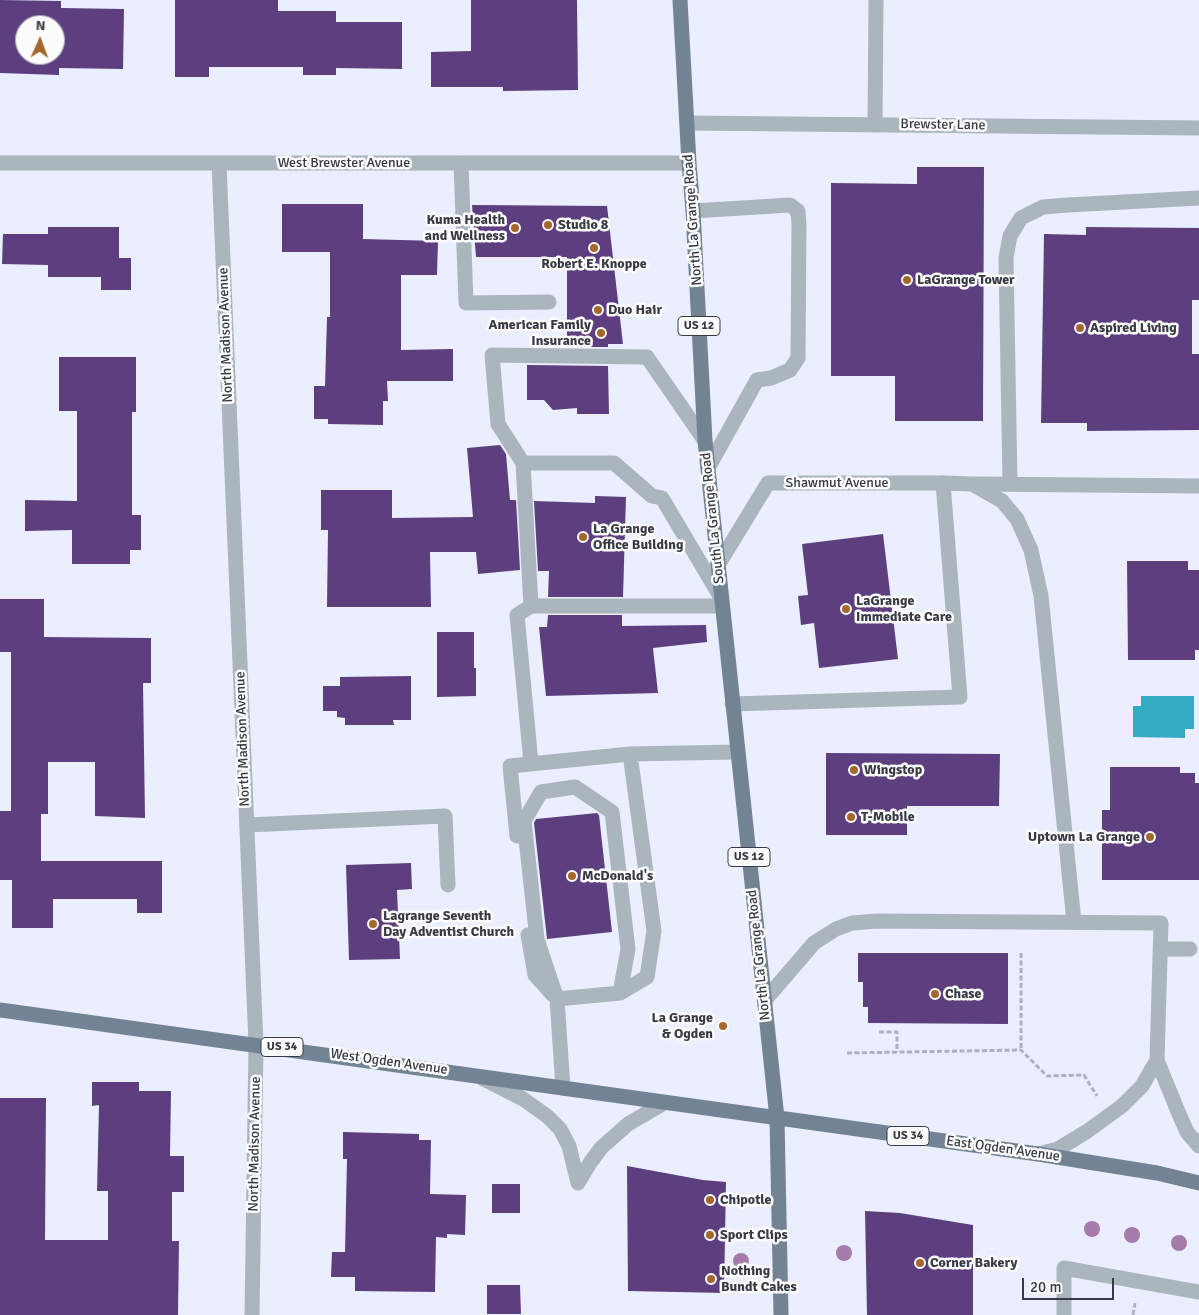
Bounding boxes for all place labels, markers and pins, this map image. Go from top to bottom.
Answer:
place label: Kuma Health and Wellness [425,212,505,244]
place label: Studio 8 [558,217,608,233]
marker: Studio 8 [542,219,554,231]
marker: Kuma Health and Wellness [509,222,521,234]
marker: Robert E. Knoppe [588,242,600,254]
place label: Robert E. Knoppe [541,256,647,272]
place label: LaGrange Tower [917,272,1015,288]
marker: LaGrange Tower [901,274,913,286]
place label: Duo Hair [608,302,662,318]
marker: Duo Hair [592,304,604,316]
place label: American Family Insurance [488,317,591,350]
place label: Aspired Living [1090,320,1177,336]
marker: Aspired Living [1074,322,1086,334]
marker: American Family Insurance [595,327,607,339]
place label: La Grange Office Building [593,521,683,554]
marker: La Grange Office Building [577,531,589,543]
place label: LaGrange Immediate Care [856,593,952,626]
marker: LaGrange Immediate Care [840,603,852,615]
place label: Wingstop [864,762,922,778]
marker: Wingstop [848,764,860,776]
place label: T-Mobile [861,809,915,825]
marker: T-Mobile [845,811,857,823]
place label: Uptown La Grange [1028,829,1140,845]
marker: Uptown La Grange [1144,831,1156,843]
place label: McDonald's [582,868,653,884]
marker: McDonald's [566,870,578,882]
place label: Lagrange Seventh Day Adventist Church [383,908,514,940]
marker: Lagrange Seventh Day Adventist Church [367,918,379,930]
place label: Chase [945,986,981,1002]
marker: Chase [929,988,941,1000]
place label: La Grange & Ogden [652,1010,713,1042]
marker: La Grange & Ogden [717,1020,729,1032]
place label: Chipotle [720,1192,772,1208]
marker: Chipotle [704,1194,716,1206]
place label: Sport Clips [720,1227,788,1243]
marker: Sport Clips [704,1229,716,1241]
place label: Corner Bakery [930,1255,1017,1271]
marker: Corner Bakery [914,1257,926,1269]
place label: Nothing Bundt Cakes [721,1263,797,1295]
marker: Nothing Bundt Cakes [705,1273,717,1285]

